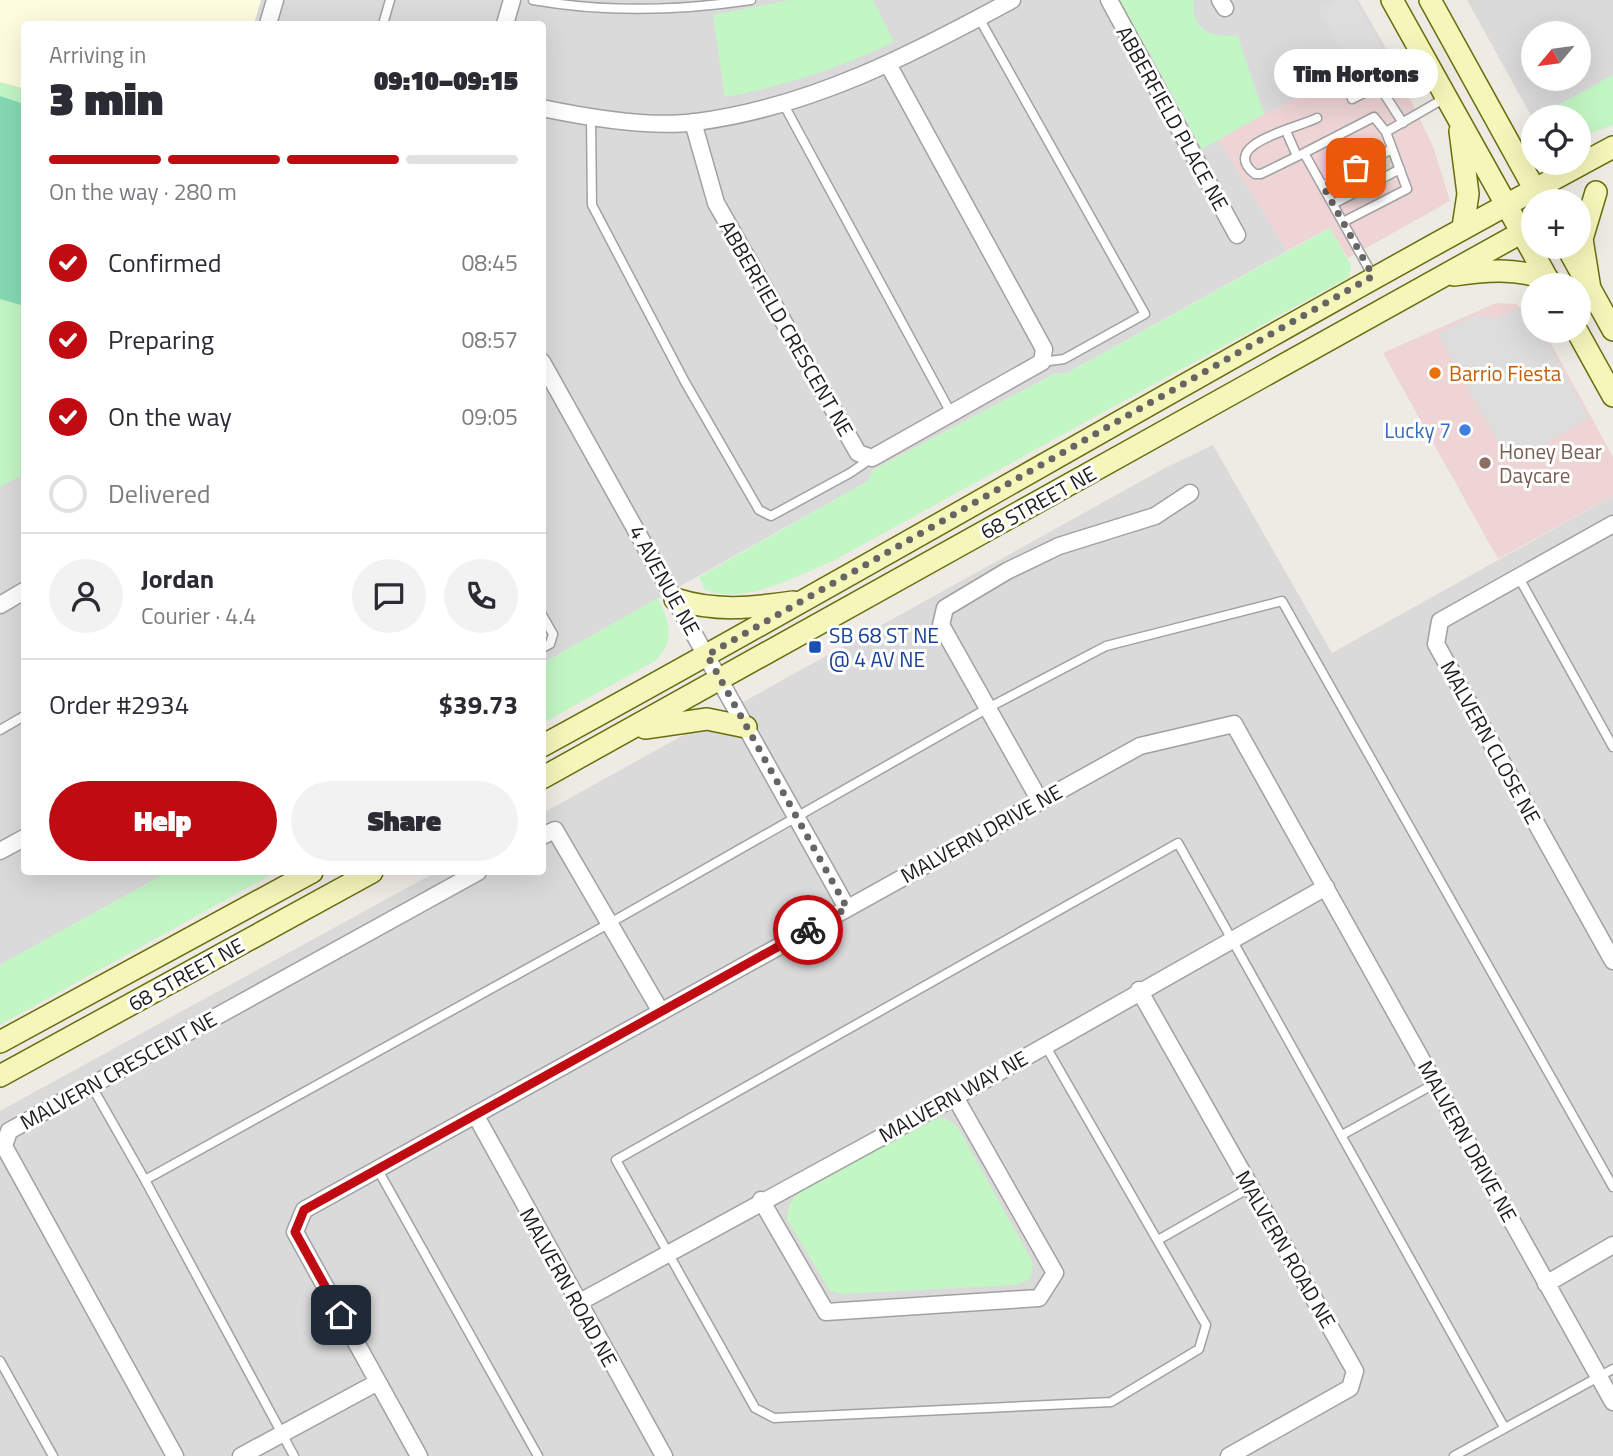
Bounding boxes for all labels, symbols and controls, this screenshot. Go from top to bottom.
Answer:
street label: ABBERFIELD PLACE NE [1109,20,1237,216]
north arrow [1521,21,1591,91]
map controls [1521,21,1591,343]
text: Arriving in [49,37,146,72]
callout: Tim Hortons [1274,49,1438,98]
text: Tim Hortons [1293,56,1419,91]
text: 09:10–09:15 [374,61,518,100]
text: 3 min [49,63,163,133]
button: locate [1521,105,1591,175]
pin [1326,138,1386,198]
icon: bag [1337,149,1375,187]
text: On the way · 280 m [49,174,237,209]
button: + [1521,189,1591,259]
street label: ABBERFIELD CRESCENT NE [712,214,862,442]
text: Confirmed [108,243,222,282]
icon: check [49,244,87,282]
text: 08:45 [461,245,518,280]
button: − [1521,273,1591,343]
text: Preparing [108,320,214,359]
icon: check [49,321,87,359]
text: 08:57 [461,322,518,357]
place label: Barrio Fiesta [1449,357,1562,389]
marker: Barrio Fiesta [1427,365,1443,381]
text: On the way [108,397,232,436]
icon: check [49,398,87,436]
text: 09:05 [461,399,518,434]
place label: Lucky 7 [1384,414,1451,446]
marker: Lucky 7 [1457,422,1473,438]
place label: Honey Bear Daycare [1499,435,1602,491]
marker: Honey Bear Daycare [1477,455,1493,471]
street label: 68 STREET NE [974,457,1102,547]
text: Delivered [108,474,211,513]
street label: 4 AVENUE NE [621,519,709,641]
button: person [49,559,123,633]
text: Jordan [141,559,214,598]
button: chat [352,559,426,633]
button: phone [444,559,518,633]
text: Courier · 4.4 [141,598,256,633]
place label: SB 68 ST NE @ 4 AV NE [829,619,939,675]
marker: SB 68 ST NE @ 4 AV NE [807,639,823,655]
street label: MALVERN CLOSE NE [1433,654,1549,830]
text: Order #2934 [49,685,189,724]
text: $39.73 [439,685,518,724]
street label: MALVERN DRIVE NE [894,775,1068,891]
button: Help [49,781,277,861]
button: Share [291,781,518,861]
courier [773,895,843,965]
icon: bike [789,911,827,949]
street label: 68 STREET NE [122,929,250,1019]
street label: MALVERN CRESCENT NE [14,1003,222,1137]
street label: MALVERN WAY NE [873,1042,1033,1150]
street label: MALVERN DRIVE NE [1410,1054,1526,1228]
street label: MALVERN ROAD NE [1228,1164,1344,1334]
street label: MALVERN ROAD NE [512,1202,626,1372]
pin [311,1285,371,1345]
icon: home [322,1296,360,1334]

